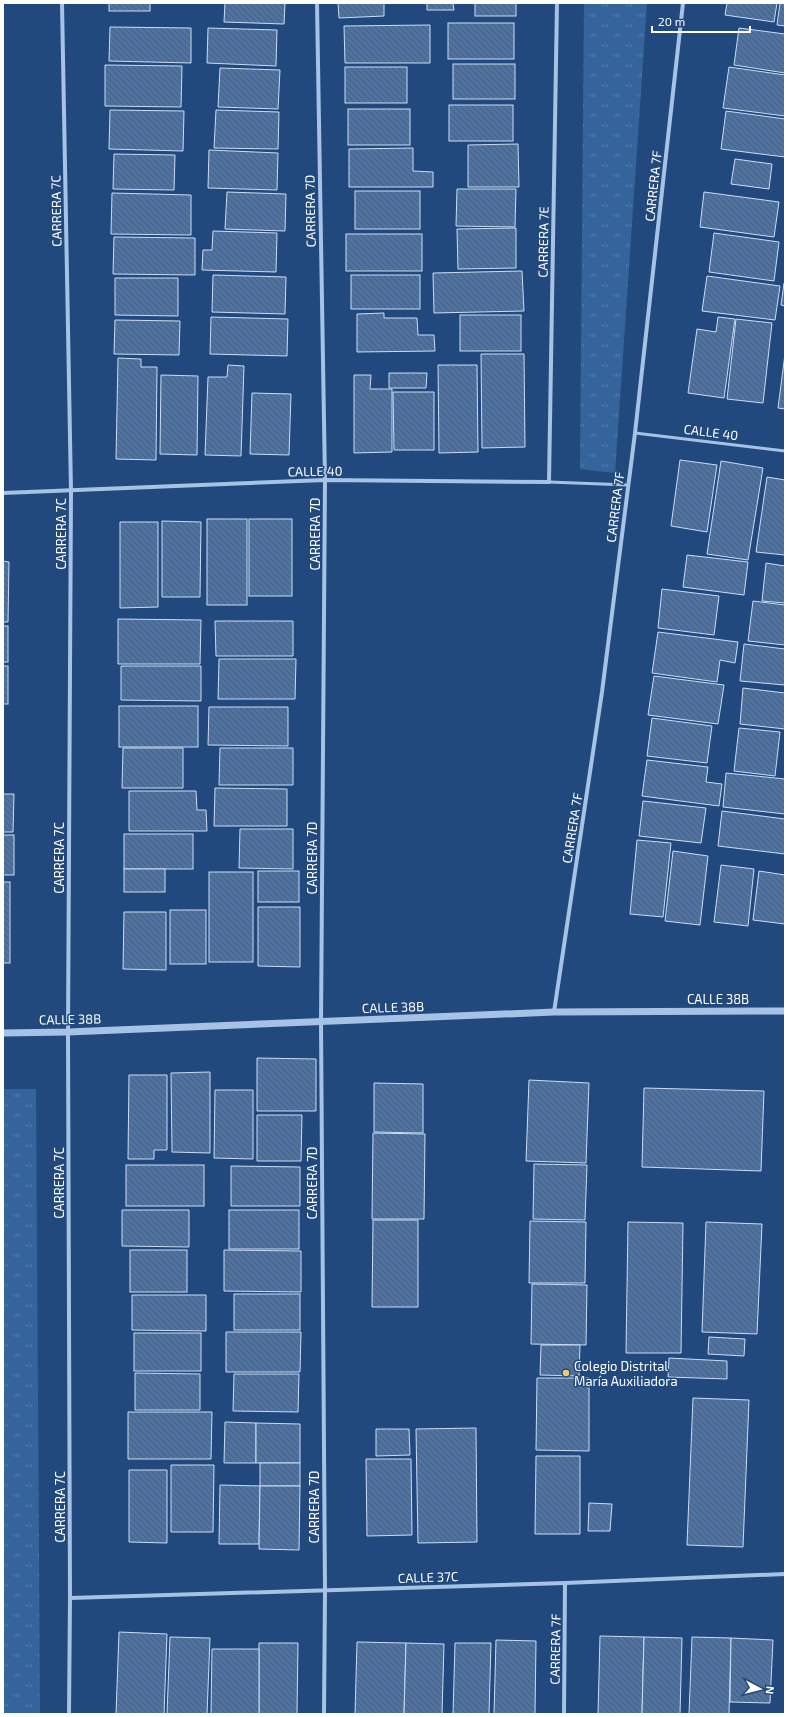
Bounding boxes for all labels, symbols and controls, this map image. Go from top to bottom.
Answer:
scale bar [652,8,750,34]
text: 20 m [658,14,685,28]
street label: CARRERA 7F [641,150,665,222]
street label: CARRERA 7D [301,174,319,248]
street label: CARRERA 7C [47,175,65,247]
street label: CARRERA 7E [534,206,552,278]
street label: CALLE 40 [683,421,739,443]
street label: CALLE 40 [287,463,343,479]
street label: CARRERA 7F [603,471,627,543]
street label: CARRERA 7C [53,498,69,570]
street label: CARRERA 7D [307,498,323,570]
street label: CARRERA 7F [559,792,585,864]
street label: CARRERA 7C [51,822,67,894]
street label: CARRERA 7D [304,822,320,894]
street label: CALLE 38B [687,991,749,1007]
street label: CALLE 38B [362,998,424,1016]
street label: CALLE 38B [39,1010,101,1028]
street label: CARRERA 7C [51,1147,67,1219]
street label: CARRERA 7D [304,1147,320,1219]
place label: Colegio Distrital María Auxiliadora [574,1358,678,1389]
marker: Colegio Distrital María Auxiliadora [561,1368,571,1378]
street label: CARRERA 7C [52,1471,68,1543]
street label: CARRERA 7D [306,1471,322,1543]
street label: CALLE 37C [398,1568,458,1586]
street label: CARRERA 7F [546,1613,564,1685]
north arrow [740,1669,780,1709]
text: N [763,1686,777,1695]

